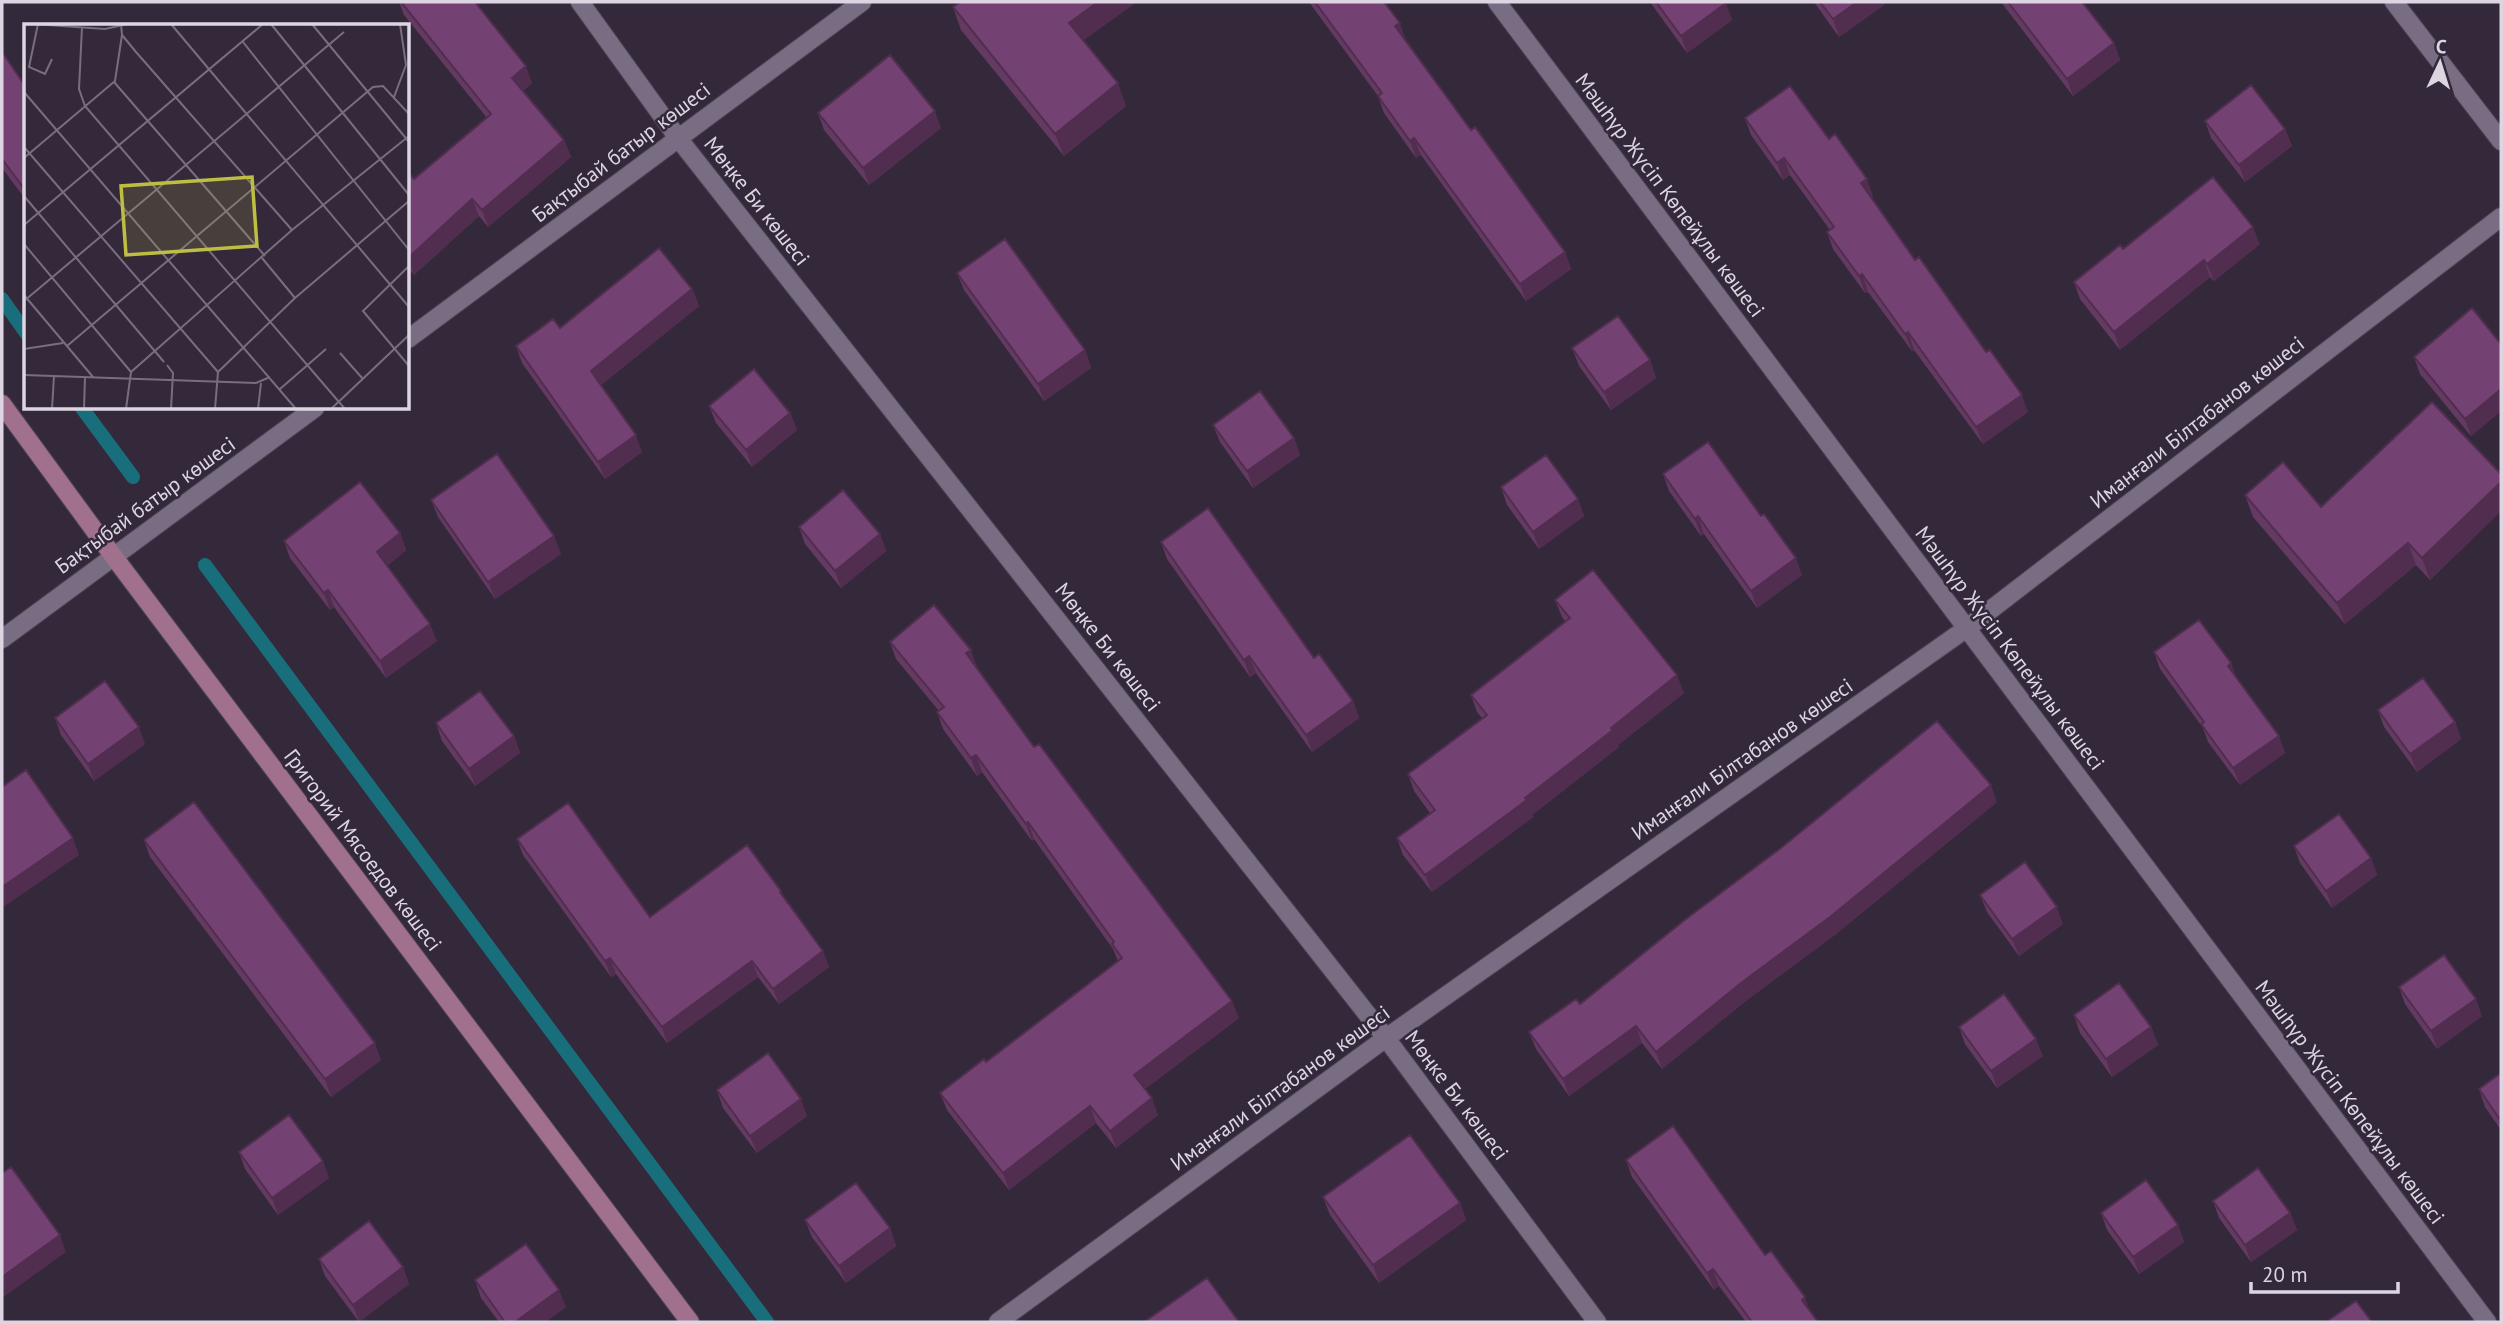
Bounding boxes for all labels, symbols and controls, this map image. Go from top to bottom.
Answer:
inset map [24,24,410,410]
north arrow [2405,28,2475,98]
text: С [2435,34,2448,58]
street label: Мәшһүр Жүсіп Көпейұлы көшесі [1569,68,1771,322]
street label: Бақтыбай батыр көшесі [526,76,716,228]
street label: Мөңке Би көшесі [698,131,816,271]
street label: Иманғали Білтабанов көшесі [2084,330,2310,514]
street label: Бақтыбай батыр көшесі [50,430,240,580]
street label: Мәшһүр Жүсіп Көпейұлы көшесі [1909,521,2111,775]
street label: Мөңке Би көшесі [1049,577,1167,717]
street label: Иманғали Білтабанов көшесі [1626,672,1858,846]
street label: Григорий Мясоедов көшесі [278,744,448,956]
street label: Мәшһүр Жүсіп Көпейұлы көшесі [2249,975,2451,1229]
street label: Иманғали Білтабанов көшесі [1165,999,1395,1177]
street label: Мөңке Би көшесі [1399,1025,1515,1165]
scale bar [2251,1250,2398,1294]
text: 20 m [2262,1261,2308,1288]

